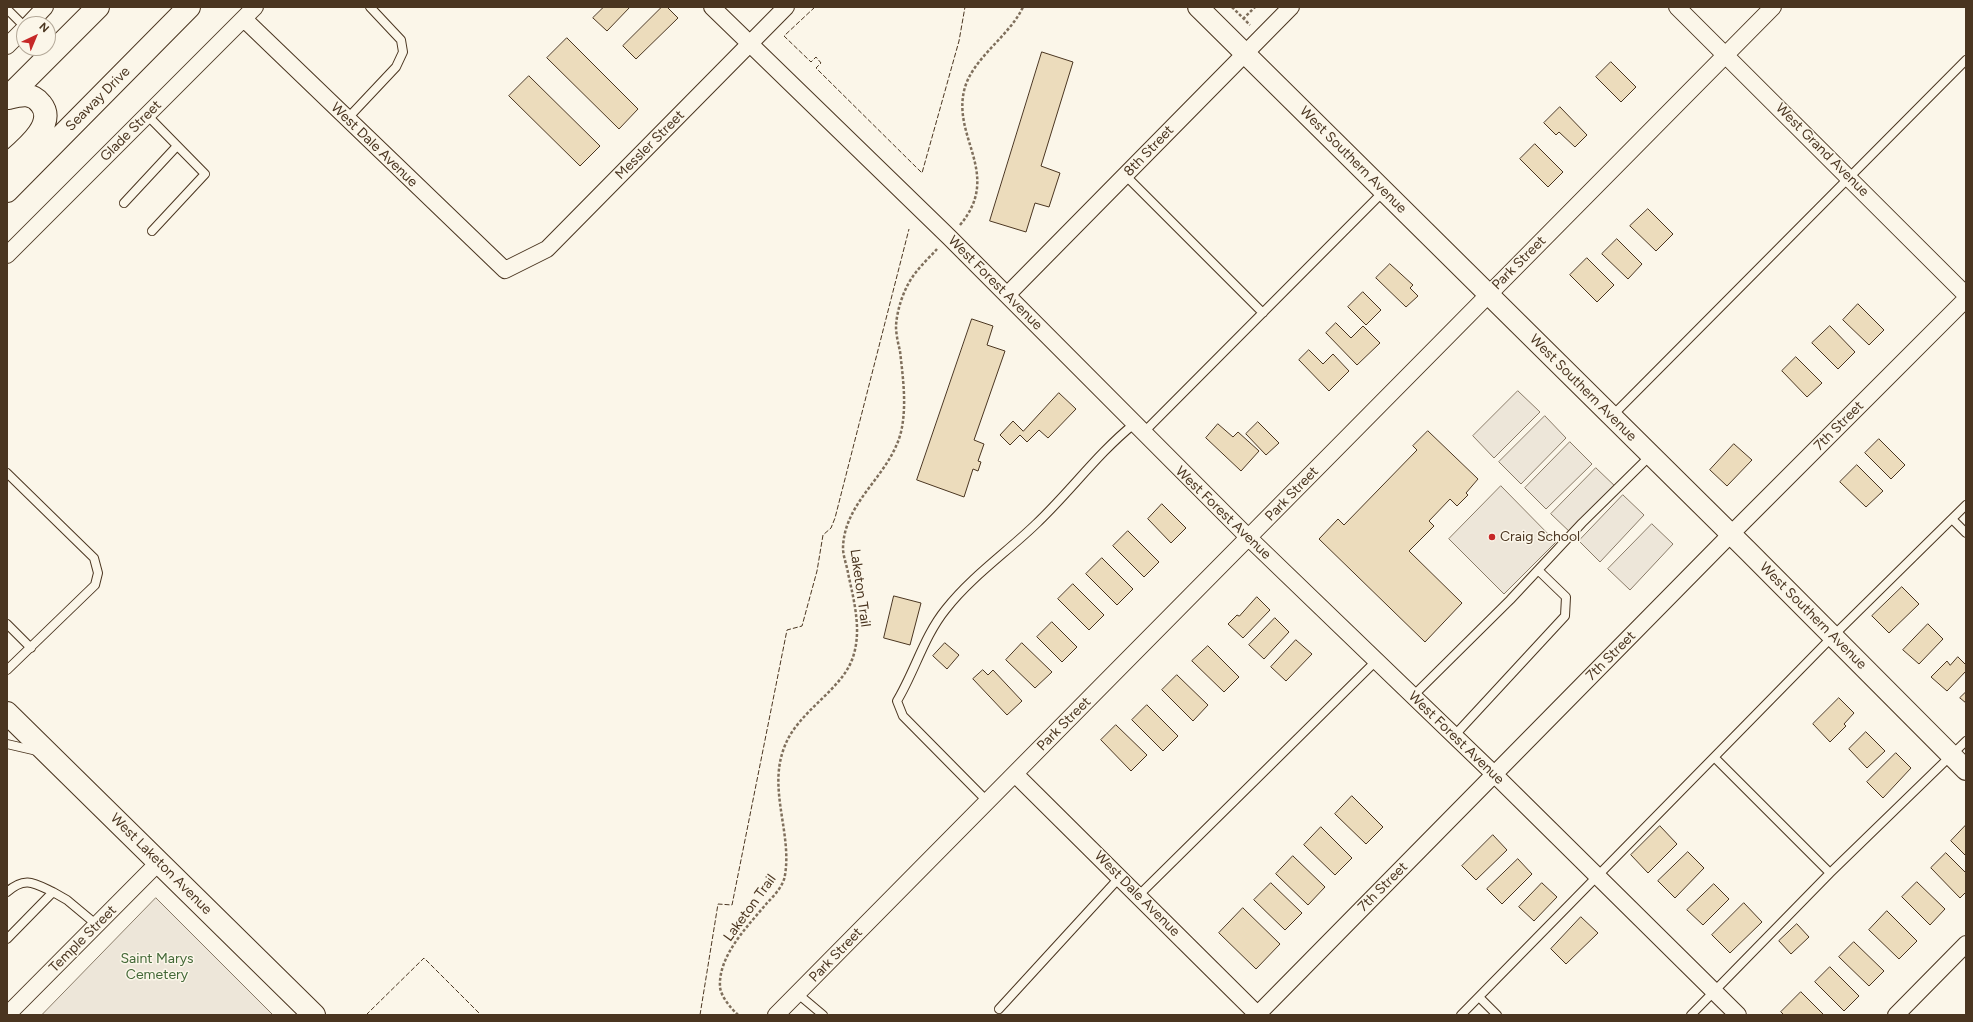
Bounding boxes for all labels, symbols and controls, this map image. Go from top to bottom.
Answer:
north arrow [16,16,56,56]
text: N [36,20,52,35]
street label: Seaway Drive [62,63,134,135]
street label: Glade Street [97,97,165,165]
street label: West Dale Avenue [327,99,421,191]
street label: West Grand Avenue [1772,100,1872,200]
street label: West Southern Avenue [1296,103,1410,217]
street label: Messler Street [612,107,688,183]
street label: 8th Street [1121,122,1177,180]
street label: West Forest Avenue [944,232,1046,334]
street label: Park Street [1489,233,1549,293]
street label: West Southern Avenue [1526,331,1640,445]
street label: 7th Street [1811,398,1867,454]
street label: West Forest Avenue [1172,463,1274,563]
street label: Park Street [1262,463,1322,525]
place label: Craig School [1500,529,1580,545]
marker: Craig School [1487,532,1497,542]
street label: Laketon Trail [846,548,874,628]
street label: West Southern Avenue [1756,559,1870,673]
street label: 7th Street [1583,628,1639,684]
street label: West Forest Avenue [1405,688,1507,788]
street label: Park Street [1034,694,1094,754]
street label: West Laketon Avenue [107,810,215,918]
street label: West Dale Avenue [1091,848,1183,940]
street label: 7th Street [1355,859,1411,915]
street label: Laketon Trail [720,871,780,945]
street label: Temple Street [46,902,120,976]
street label: Park Street [806,924,866,986]
park label: Saint Marys Cemetery [120,951,194,984]

